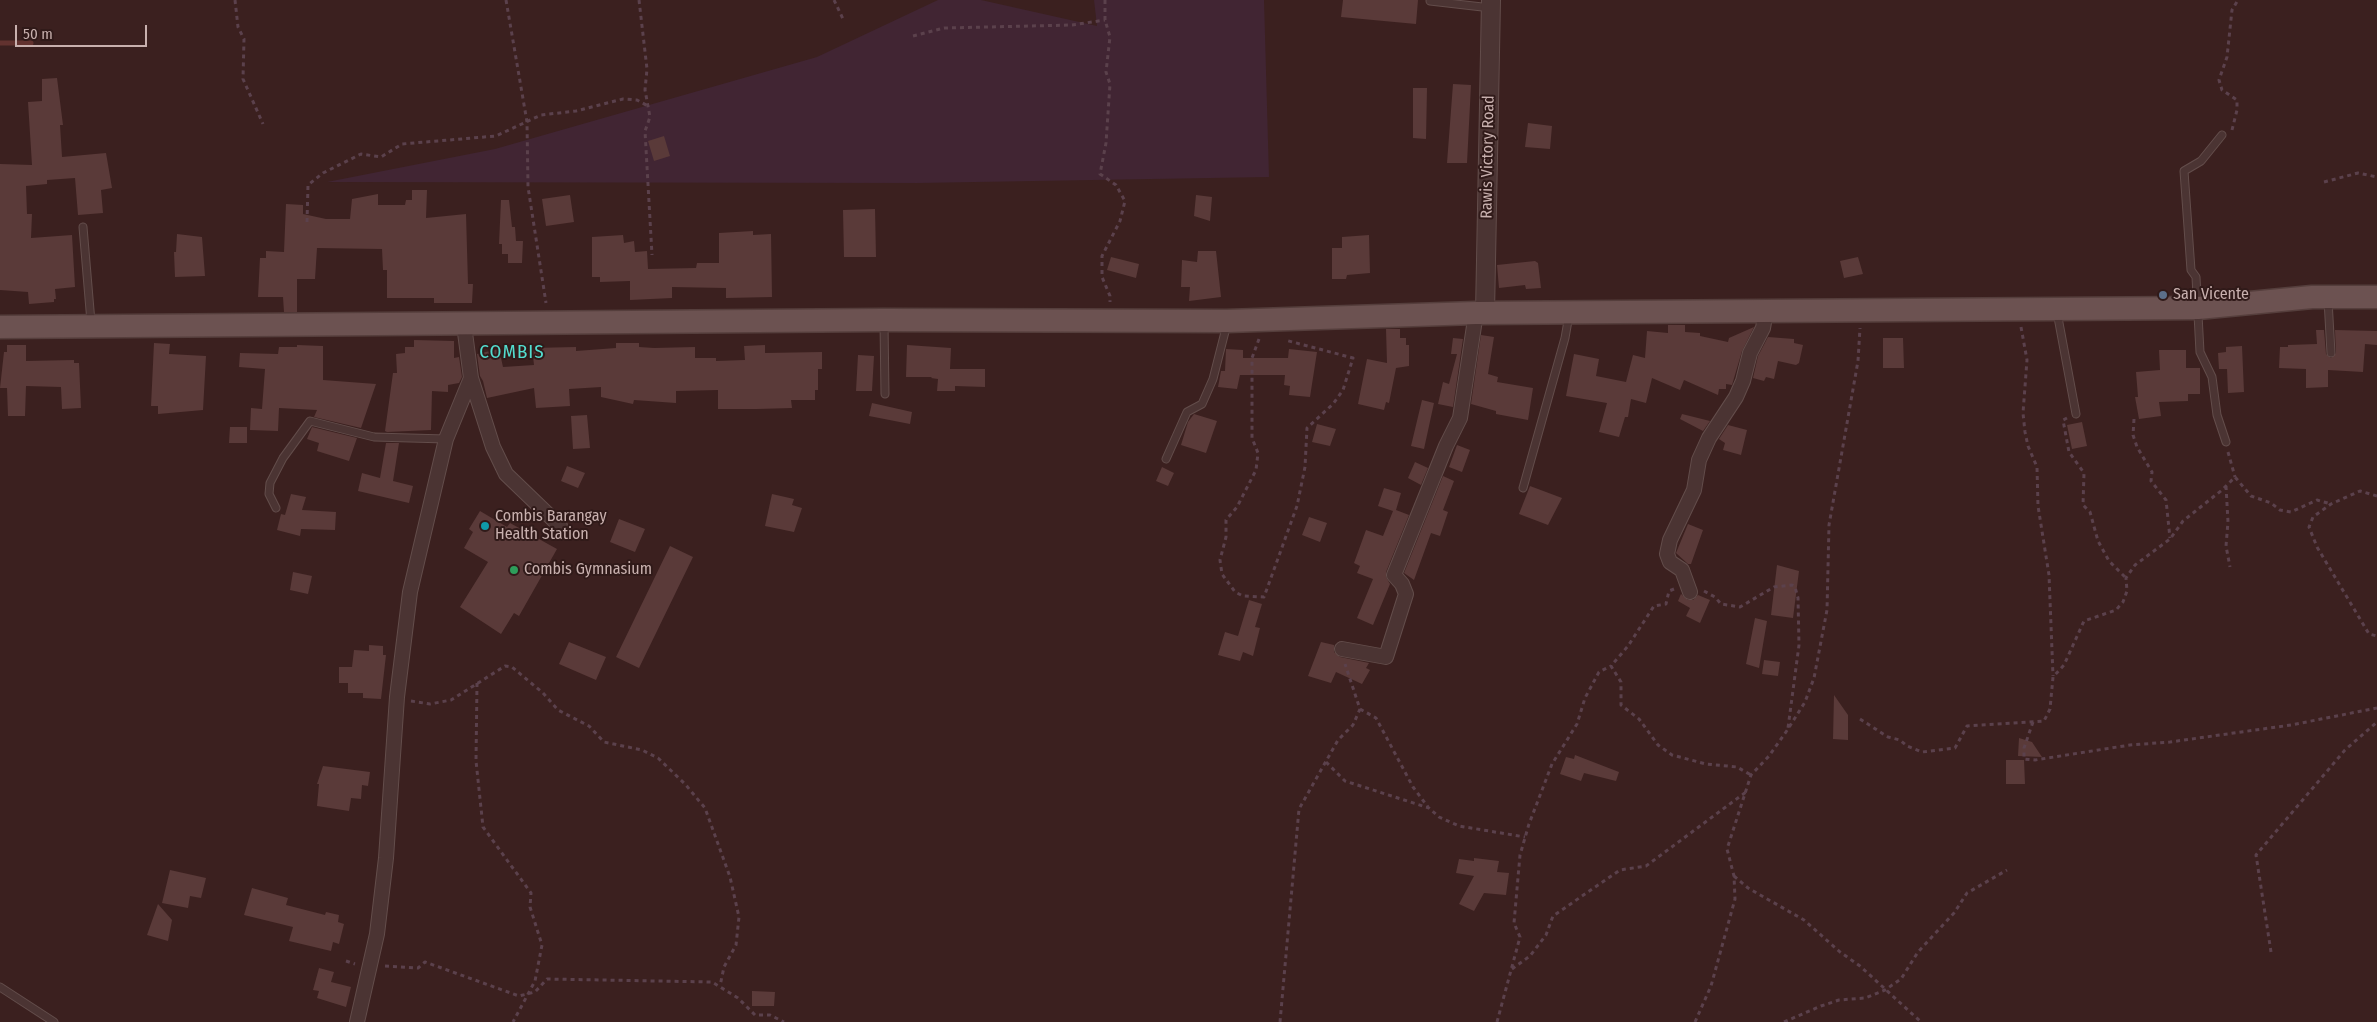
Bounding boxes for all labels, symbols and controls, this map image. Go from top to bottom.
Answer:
scale bar [18,15,150,47]
text: 50 m [23,25,53,43]
street label: Rawis Victory Road [1477,95,1499,219]
place label: San Vicente [2173,285,2249,305]
marker: San Vicente [2157,289,2169,301]
district label: COMBIS [479,342,545,364]
place label: Combis Barangay Health Station [495,507,607,545]
marker: Combis Barangay Health Station [479,520,491,532]
place label: Combis Gymnasium [524,560,652,580]
marker: Combis Gymnasium [508,564,520,576]

